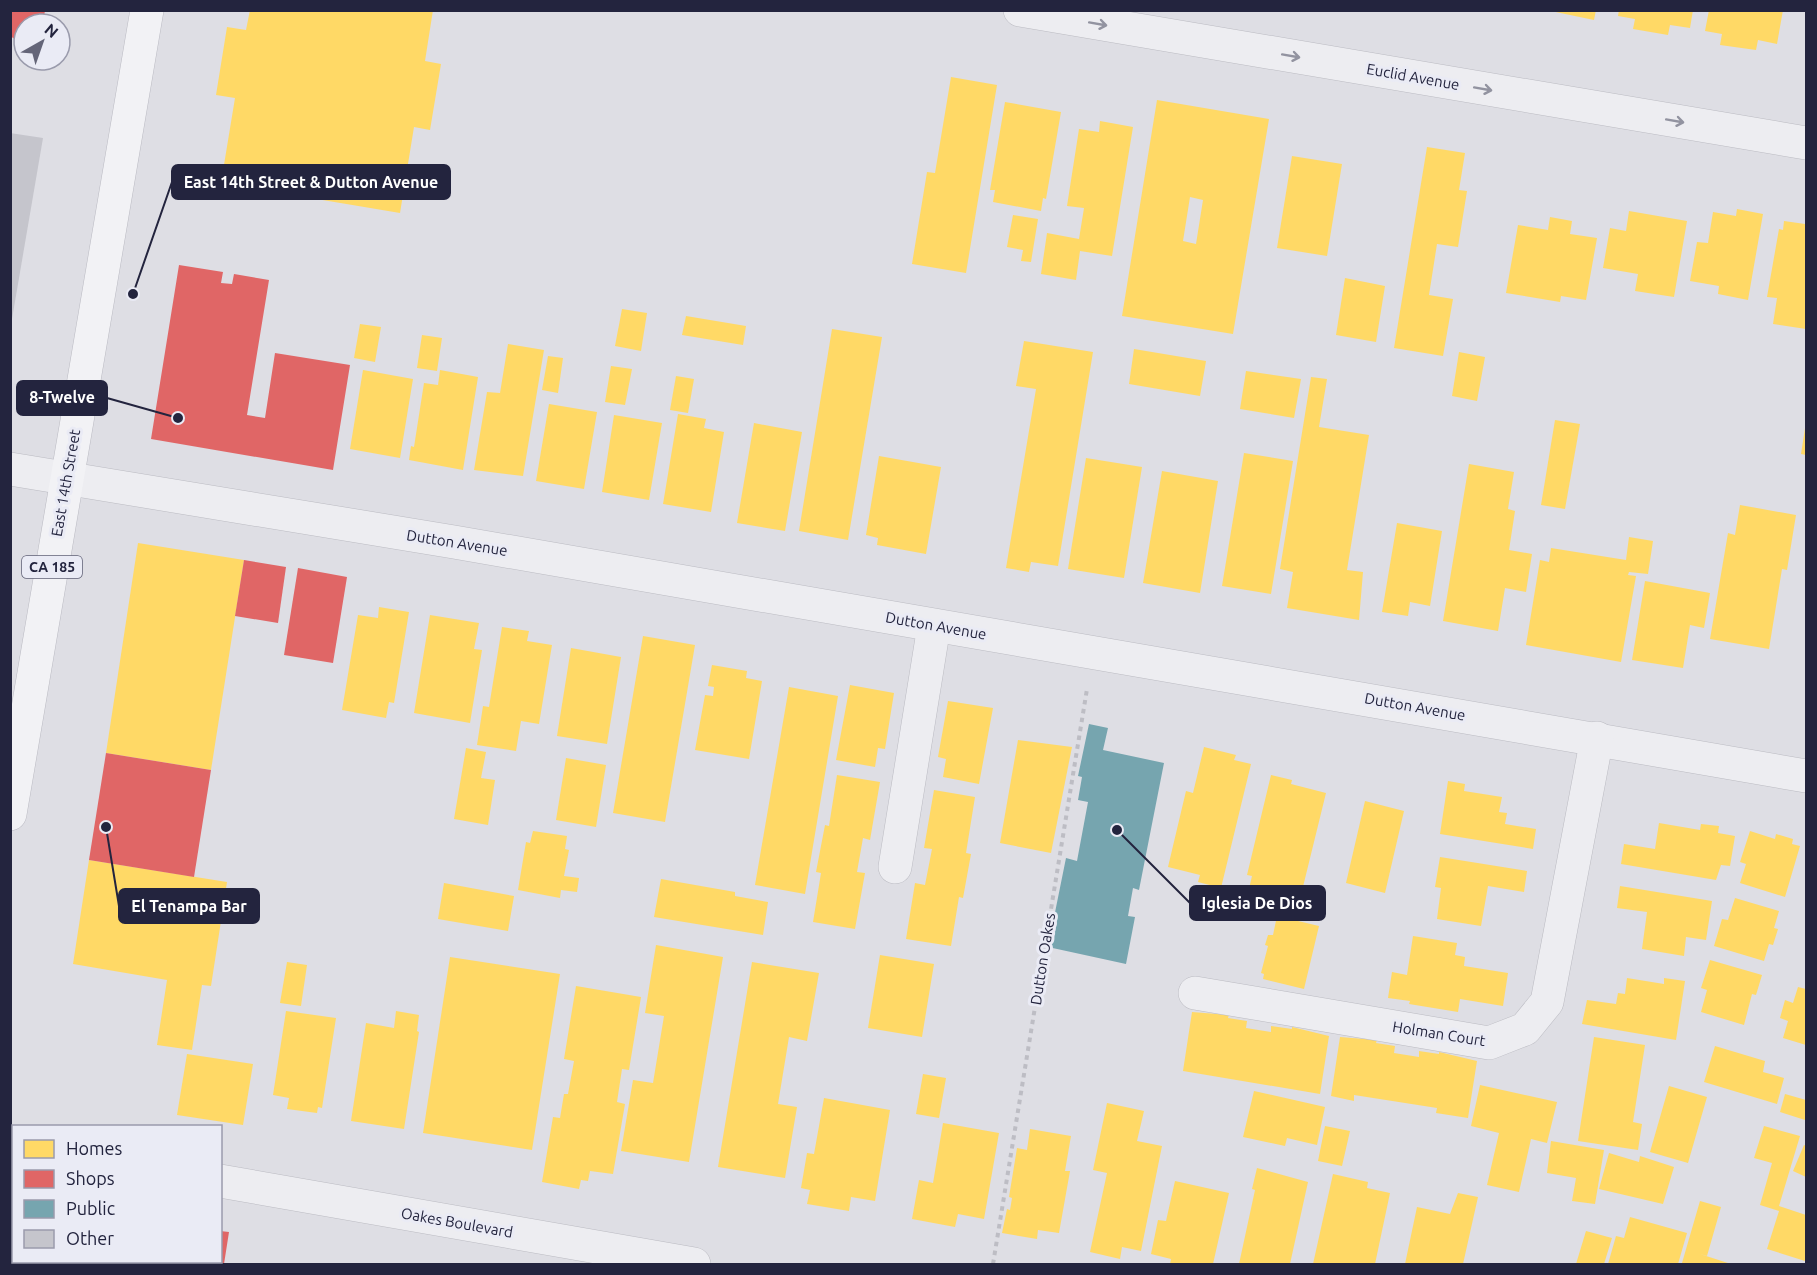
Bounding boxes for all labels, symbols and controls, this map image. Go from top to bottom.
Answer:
north arrow [12,12,72,72]
one-way arrow [1088,18,1108,29]
text: N [41,20,62,41]
one-way arrow [1280,51,1300,62]
street label: Euclid Avenue [1365,60,1461,93]
one-way arrow [1473,83,1492,94]
one-way arrow [1665,116,1685,127]
callout: East 14th Street & Dutton Avenue [172,165,450,199]
text: East 14th Street & Dutton Avenue [184,173,438,191]
callout: 8-Twelve [17,381,107,415]
text: 8-Twelve [29,388,95,406]
street label: East 14th Street [48,428,83,538]
street label: Dutton Avenue [405,526,509,559]
road number: CA 185 [22,556,82,578]
street label: Dutton Avenue [884,608,988,643]
street label: Dutton Avenue [1363,689,1467,724]
callout: Iglesia De Dios [1190,886,1325,920]
callout: El Tenampa Bar [119,889,259,923]
text: Iglesia De Dios [1202,894,1312,912]
text: El Tenampa Bar [131,897,247,915]
street label: Dutton Oakes [1027,912,1058,1006]
street label: Holman Court [1391,1018,1487,1049]
legend [12,1125,222,1263]
text: Homes [66,1138,123,1158]
text: Shops [66,1168,115,1188]
text: Public [66,1198,115,1218]
street label: Oakes Boulevard [400,1204,514,1241]
text: Other [66,1228,114,1248]

